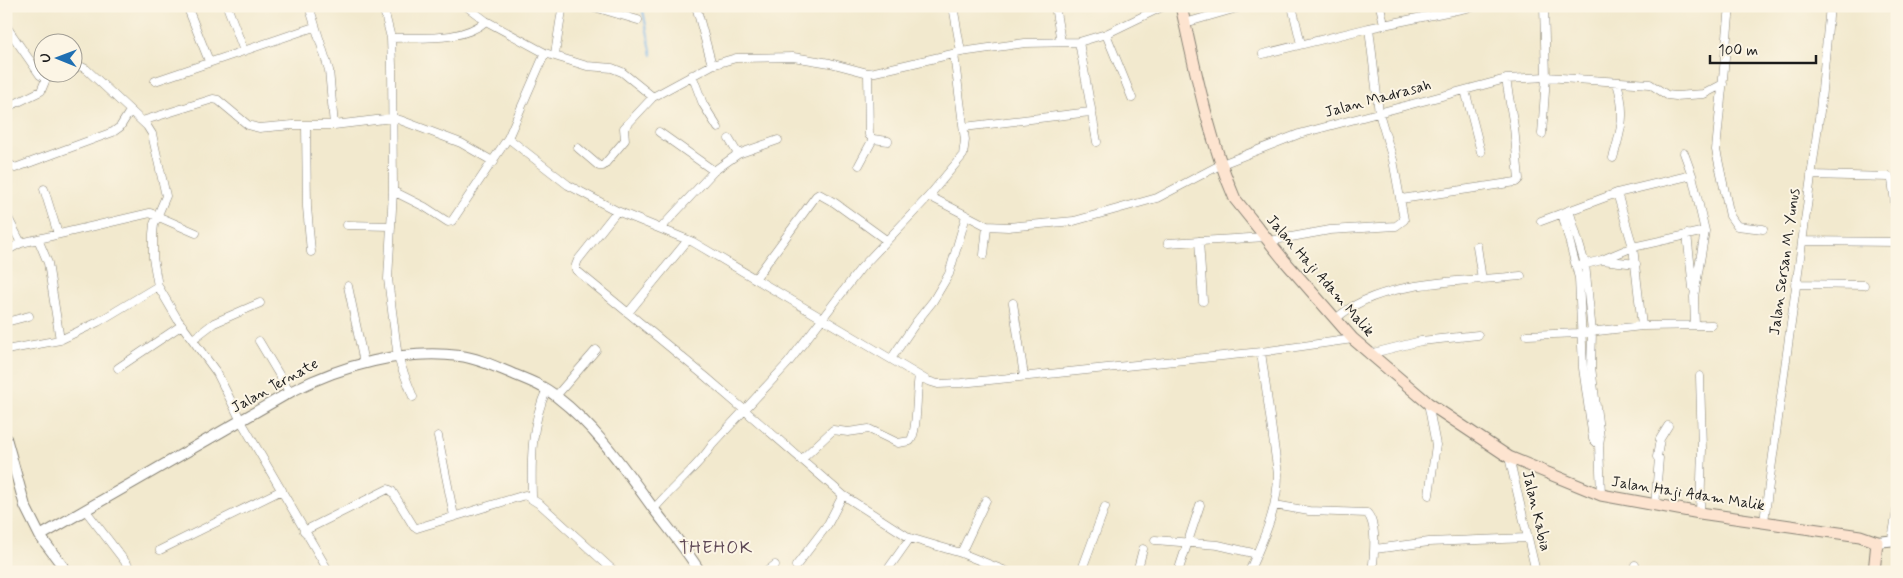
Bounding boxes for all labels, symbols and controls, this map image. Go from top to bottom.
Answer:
north arrow [32,32,82,82]
scale bar [1710,32,1817,64]
text: 100 m [1718,41,1758,61]
text: U [37,53,55,63]
street label: Jalan Madrasah [1323,75,1434,123]
street label: Jalan Sersan M. Yunus [1765,187,1805,337]
street label: Jalan Haji Adam Malik [1262,211,1379,341]
street label: Jalan Ternate [228,354,322,418]
street label: Jalan Kabia [1517,469,1555,553]
street label: Jalan Haji Adam Malik [1610,472,1767,516]
district label: THEHOK [679,536,753,560]

